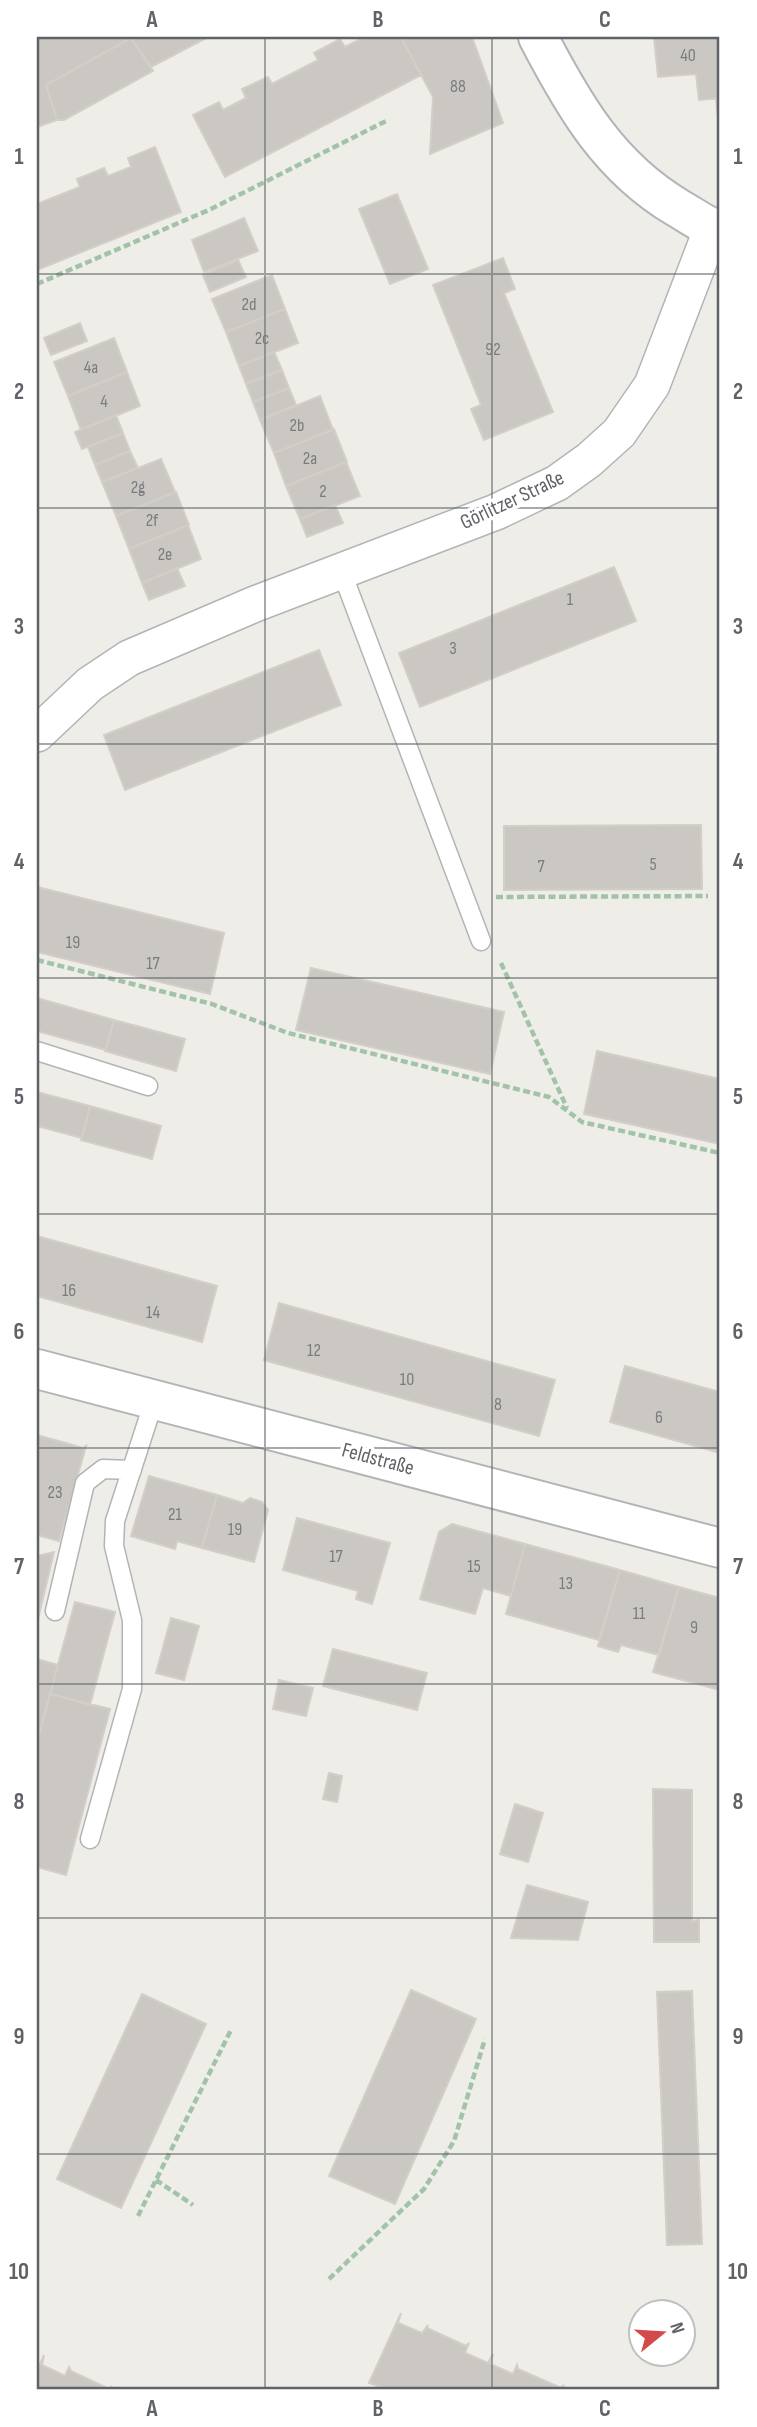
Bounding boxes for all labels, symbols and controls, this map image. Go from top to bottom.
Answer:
text: A [146,6,159,34]
text: B [373,6,384,34]
text: C [599,6,611,34]
house number: 40 [680,45,696,66]
house number: 88 [450,76,466,97]
text: 1 [14,143,24,171]
text: 1 [733,143,743,171]
house number: 2d [242,294,256,315]
house number: 2c [255,328,269,349]
house number: 92 [485,339,501,360]
house number: 4a [84,357,98,378]
text: 2 [14,378,24,406]
text: 2 [733,378,743,406]
house number: 4 [100,391,108,412]
house number: 2b [290,415,304,436]
house number: 2a [303,448,317,469]
street label: Görlitzer Straße [456,465,568,535]
house number: 2g [131,477,145,498]
house number: 2 [319,481,327,502]
house number: 2f [146,510,159,531]
house number: 2e [158,544,172,565]
house number: 1 [567,589,574,610]
text: 3 [14,613,24,641]
text: 3 [733,613,743,641]
house number: 3 [449,638,457,659]
text: 4 [14,848,25,876]
text: 4 [733,848,744,876]
house number: 5 [649,854,657,875]
house number: 7 [537,856,545,877]
house number: 19 [66,932,80,953]
house number: 17 [146,953,161,974]
text: 5 [14,1083,24,1111]
text: 5 [733,1083,743,1111]
house number: 16 [62,1280,76,1301]
house number: 14 [146,1302,160,1323]
text: 6 [14,1318,24,1346]
text: 6 [733,1318,743,1346]
house number: 12 [307,1340,321,1361]
house number: 10 [400,1369,414,1390]
house number: 8 [494,1394,502,1415]
house number: 6 [655,1407,663,1428]
street label: Feldstraße [339,1437,417,1481]
house number: 23 [48,1482,63,1503]
house number: 21 [168,1504,183,1525]
house number: 19 [228,1519,242,1540]
house number: 17 [329,1546,344,1567]
text: 7 [14,1553,24,1581]
text: 7 [733,1553,743,1581]
house number: 15 [467,1556,481,1577]
house number: 13 [559,1573,573,1594]
house number: 11 [633,1603,646,1624]
house number: 9 [690,1617,698,1638]
text: 8 [14,1788,25,1816]
text: 8 [733,1788,744,1816]
text: 9 [14,2023,24,2051]
text: 9 [733,2023,743,2051]
text: 10 [9,2258,29,2286]
text: 10 [728,2258,748,2286]
north arrow [628,2298,698,2368]
text: N [664,2320,689,2337]
text: A [146,2395,159,2423]
text: B [373,2395,384,2423]
text: C [599,2395,611,2423]

